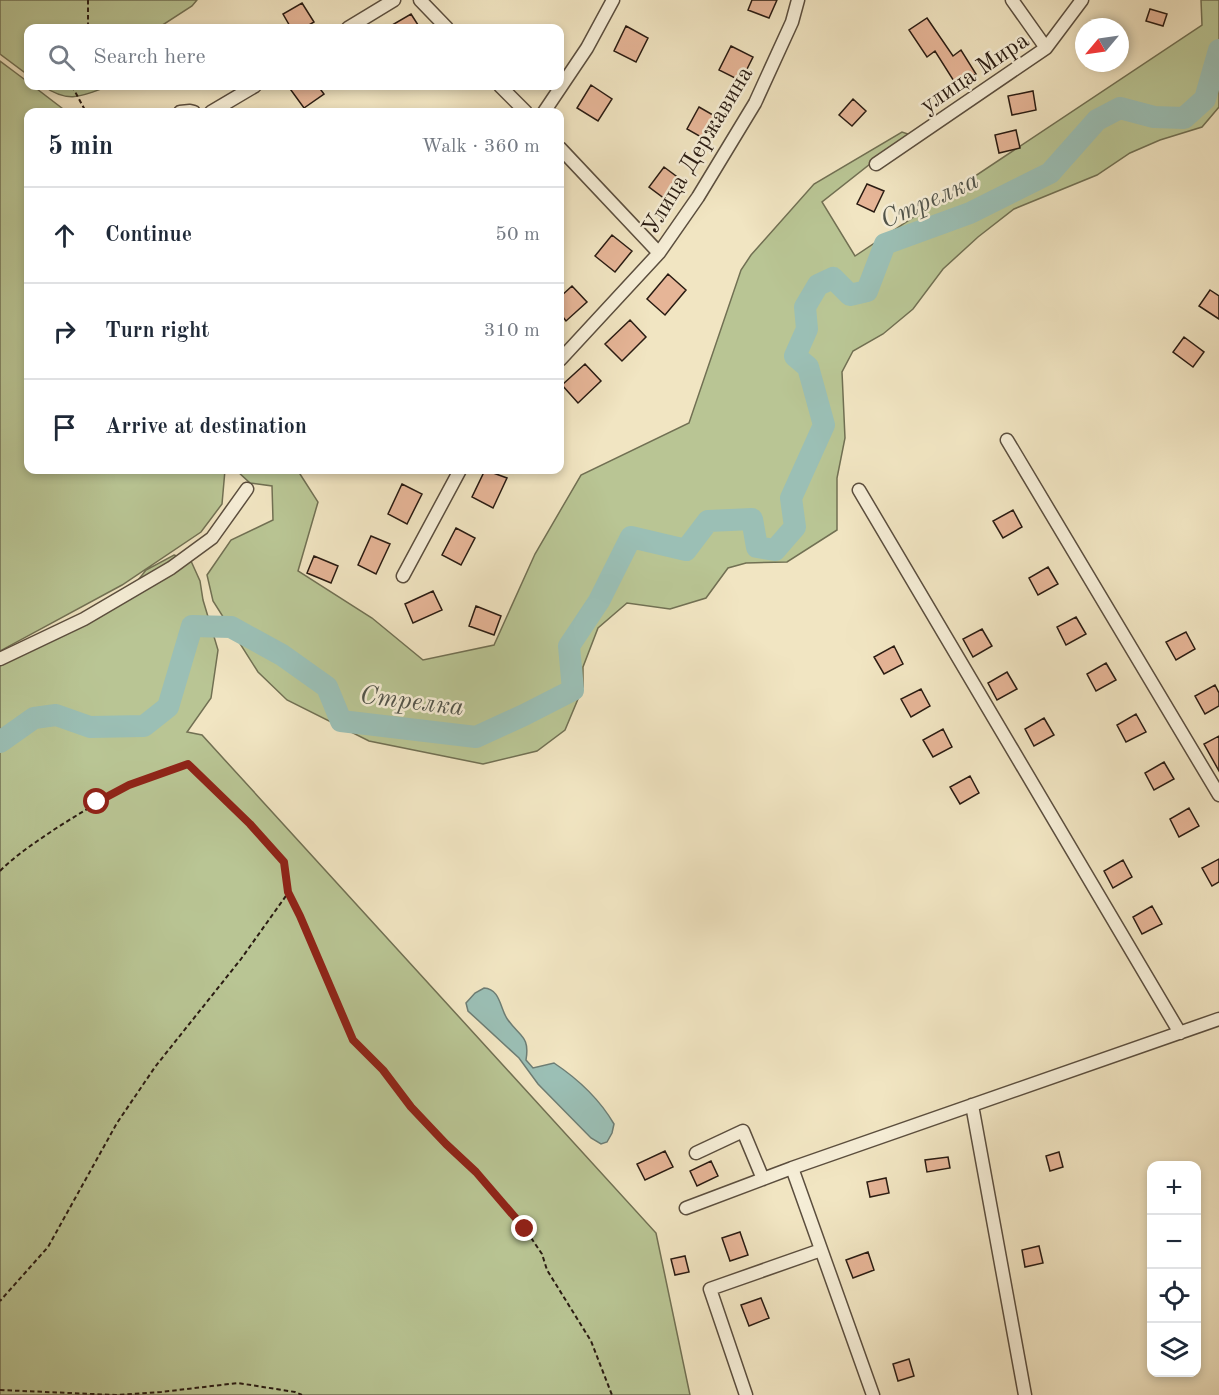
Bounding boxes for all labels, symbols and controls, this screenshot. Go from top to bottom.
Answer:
north arrow [1075,18,1129,72]
search box [24,24,564,90]
street label: улица Мира [916,29,1034,119]
icon: search [45,41,78,74]
text: Search here [93,46,206,68]
street label: Улица Державина [639,63,758,239]
text: 5 min [48,134,113,160]
text: Walk · 360 m [421,137,540,157]
water label: Стрелка [877,168,983,234]
icon: ahead [48,219,81,252]
text: Continue [105,224,192,246]
text: 50 m [495,225,540,245]
icon: right [48,315,81,348]
text: Turn right [105,320,209,342]
text: 310 m [484,321,540,341]
icon: arrive [48,411,81,444]
text: Arrive at destination [105,416,307,438]
water label: Стрелка [358,683,465,721]
route start [83,788,109,814]
map controls [1147,1161,1201,1377]
button: + [1147,1161,1201,1215]
route end [511,1215,537,1241]
button: − [1147,1215,1201,1269]
button: locate [1147,1269,1201,1323]
button: layers [1147,1323,1201,1377]

